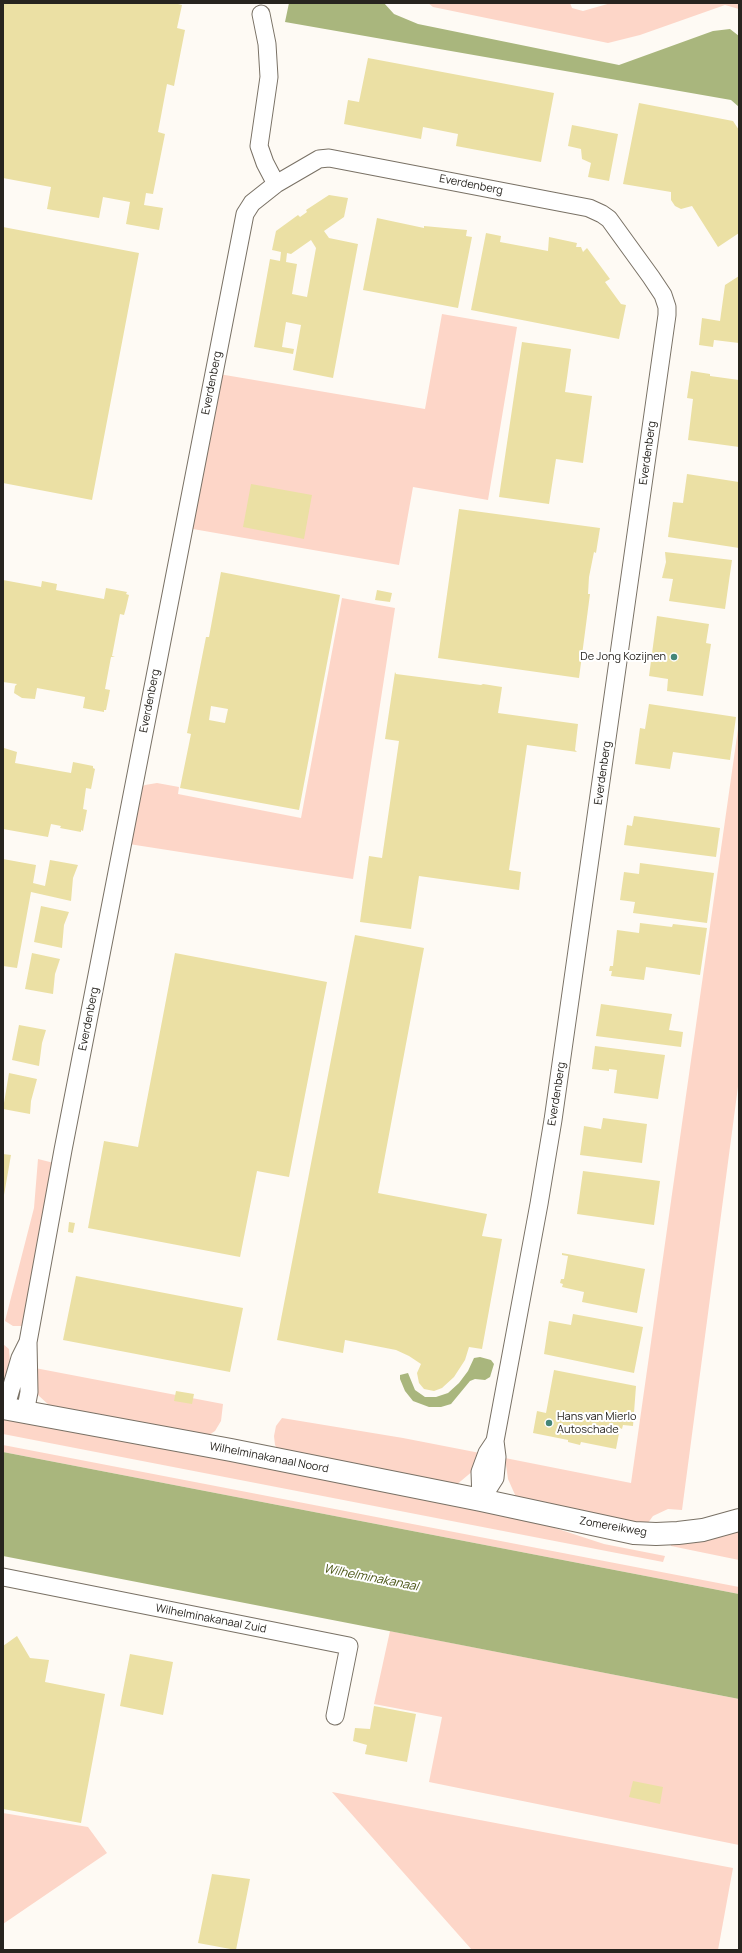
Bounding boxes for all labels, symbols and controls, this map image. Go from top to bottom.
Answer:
street label: Everdenberg [438,172,504,198]
street label: Everdenberg [199,350,225,416]
street label: Everdenberg [637,420,659,486]
place label: De Jong Kozijnen [580,650,666,664]
marker: De Jong Kozijnen [669,652,679,662]
street label: Everdenberg [137,668,163,734]
street label: Everdenberg [592,740,614,806]
street label: Everdenberg [76,986,102,1052]
street label: Everdenberg [545,1061,569,1127]
place label: Hans van Mierlo Autoschade [557,1410,637,1436]
marker: Hans van Mierlo Autoschade [544,1418,554,1428]
street label: Wilhelminakanaal Noord [208,1440,330,1476]
street label: Zomereikweg [578,1515,648,1539]
water label: Wilhelminakanaal [322,1562,420,1594]
street label: Wilhelminakanaal Zuid [154,1602,268,1636]

